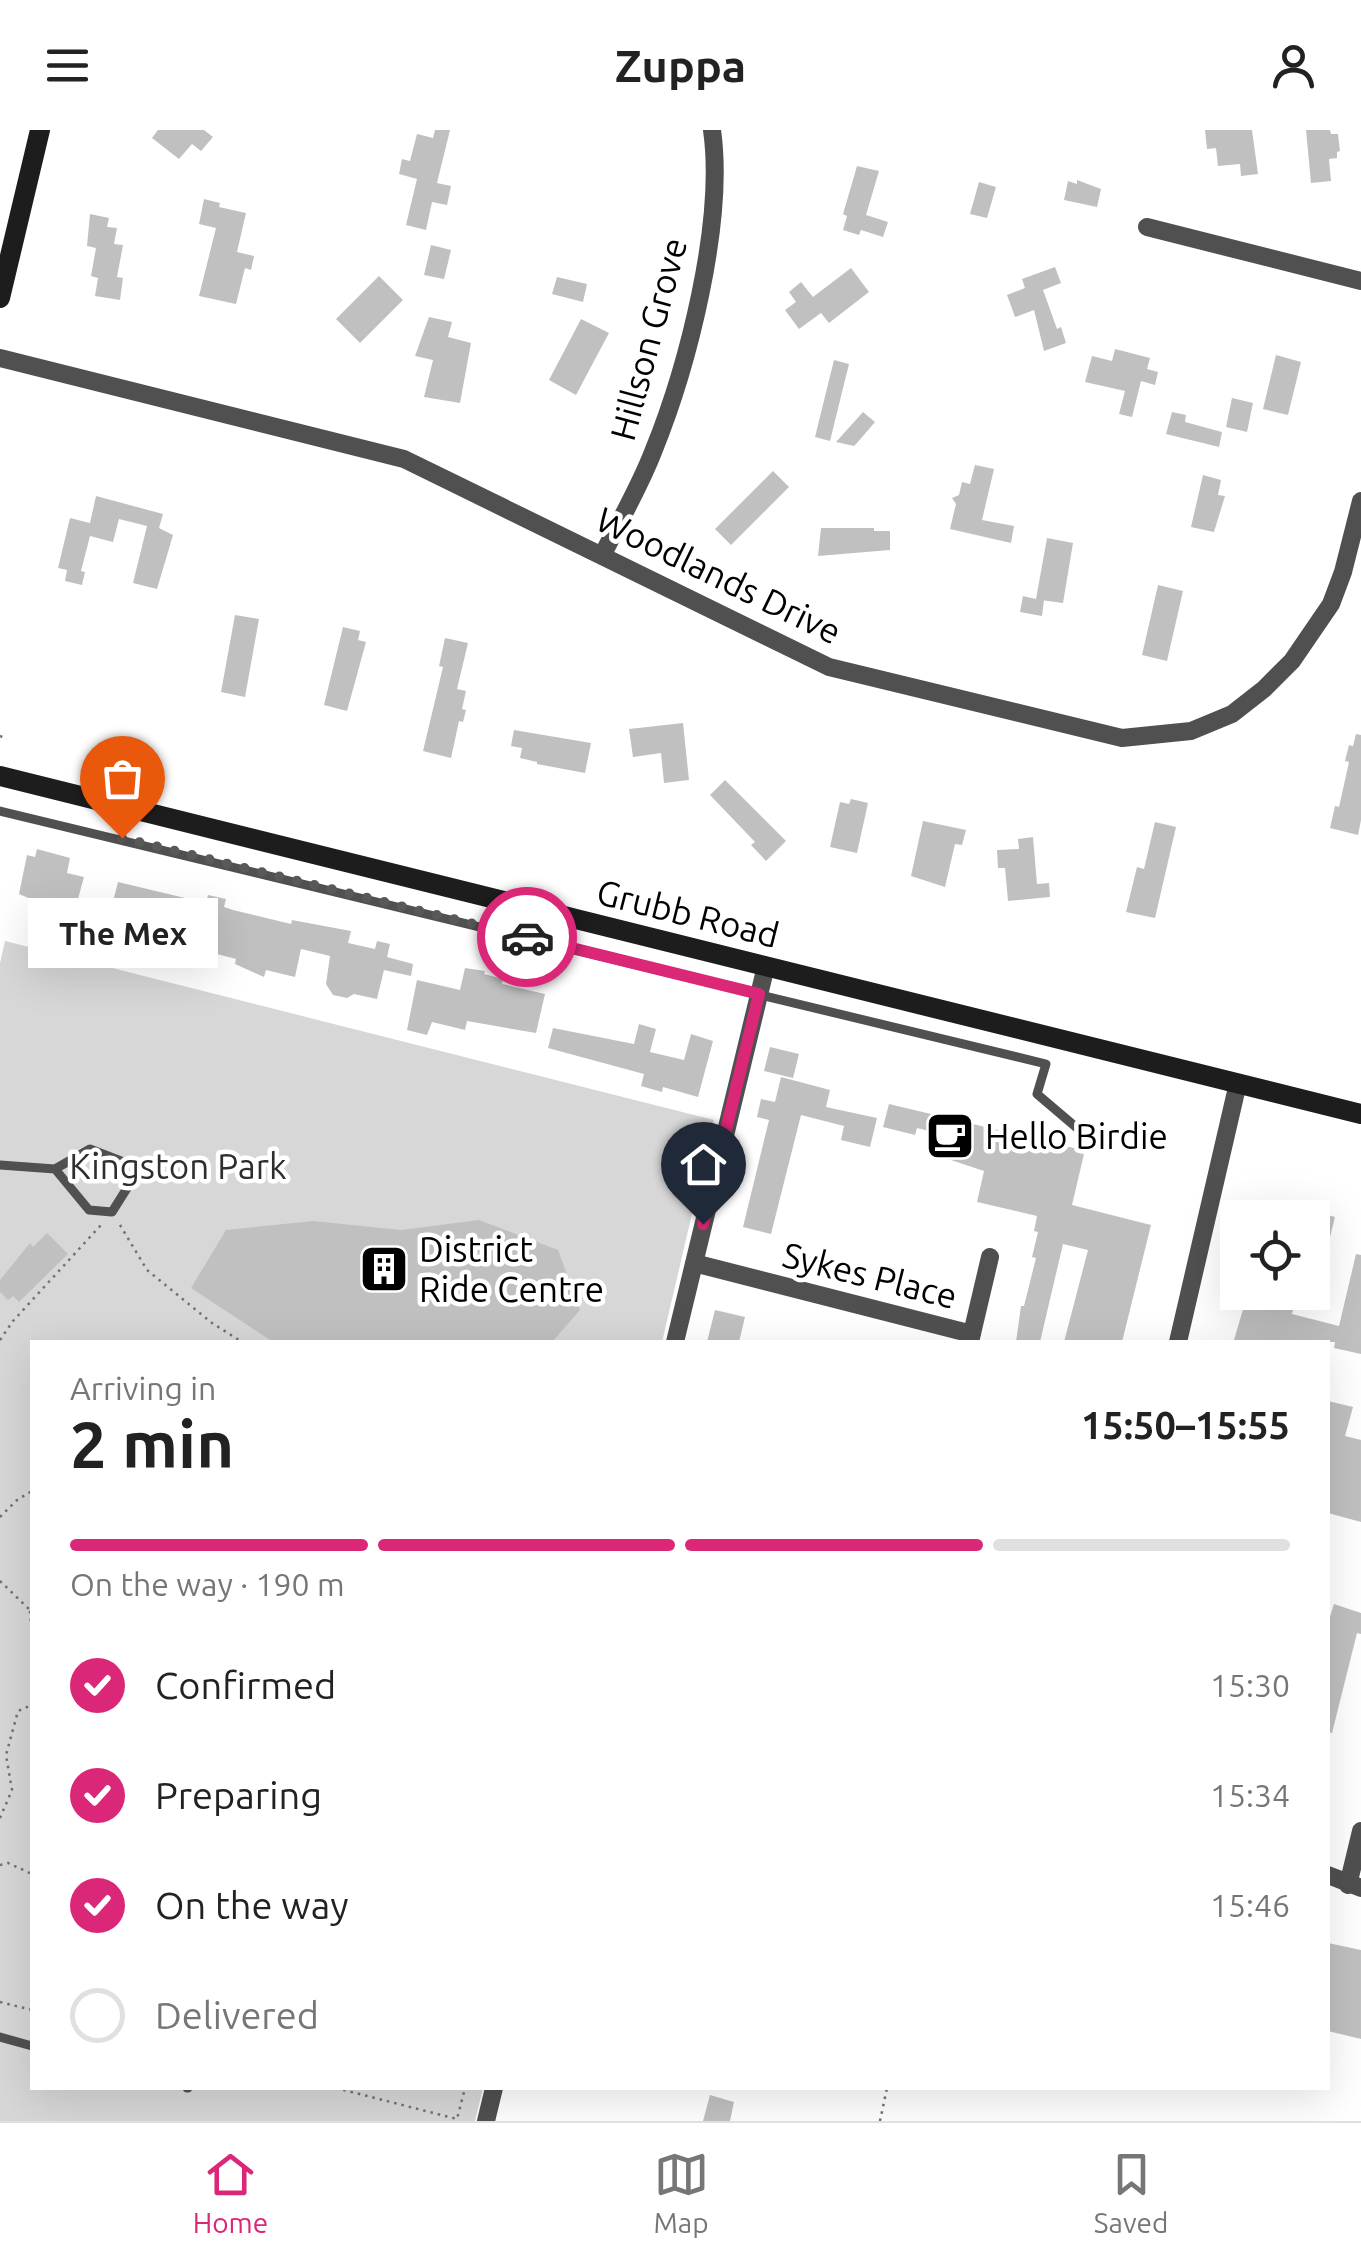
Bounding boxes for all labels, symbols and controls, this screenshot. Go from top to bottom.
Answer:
icon: menu [40,38,95,93]
icon: person [1266,38,1321,93]
text: Zuppa [615,40,746,91]
street label: Hillson Grove [602,233,694,445]
street label: Woodlands Drive [590,499,848,651]
pin [80,736,165,839]
icon: bag [95,751,150,806]
street label: Grubb Road [593,871,783,955]
courier [477,887,577,987]
callout: The Mex [27,898,217,968]
icon: car [500,910,555,965]
text: The Mex [59,915,187,951]
cafe icon: Hello Birdie [924,1110,976,1162]
place label: Hello Birdie [985,1116,1168,1156]
pin [661,1122,746,1225]
icon: home [676,1137,731,1192]
park label: Kingston Park [69,1146,287,1186]
map controls [1220,1200,1330,1310]
button: locate [1220,1200,1330,1310]
place label: District Ride Centre [419,1229,604,1309]
street label: Sykes Place [779,1234,961,1316]
building icon: District Ride Centre [358,1243,410,1295]
text: Arriving in [70,1370,216,1406]
text: 15:50–15:55 [1081,1404,1290,1446]
text: 2 min [70,1407,234,1480]
text: On the way · 190 m [70,1566,345,1602]
icon: check [70,1658,125,1713]
text: Confirmed [155,1664,336,1706]
text: 15:30 [1210,1667,1290,1703]
icon: check [70,1768,125,1823]
text: Preparing [155,1774,322,1816]
text: 15:34 [1210,1777,1290,1813]
icon: check [70,1878,125,1933]
text: On the way [155,1884,348,1926]
text: 15:46 [1210,1887,1290,1923]
text: Delivered [155,1994,319,2036]
tab: Home [193,2147,268,2238]
tab: Map [653,2147,709,2238]
tab: Saved [1094,2147,1168,2238]

